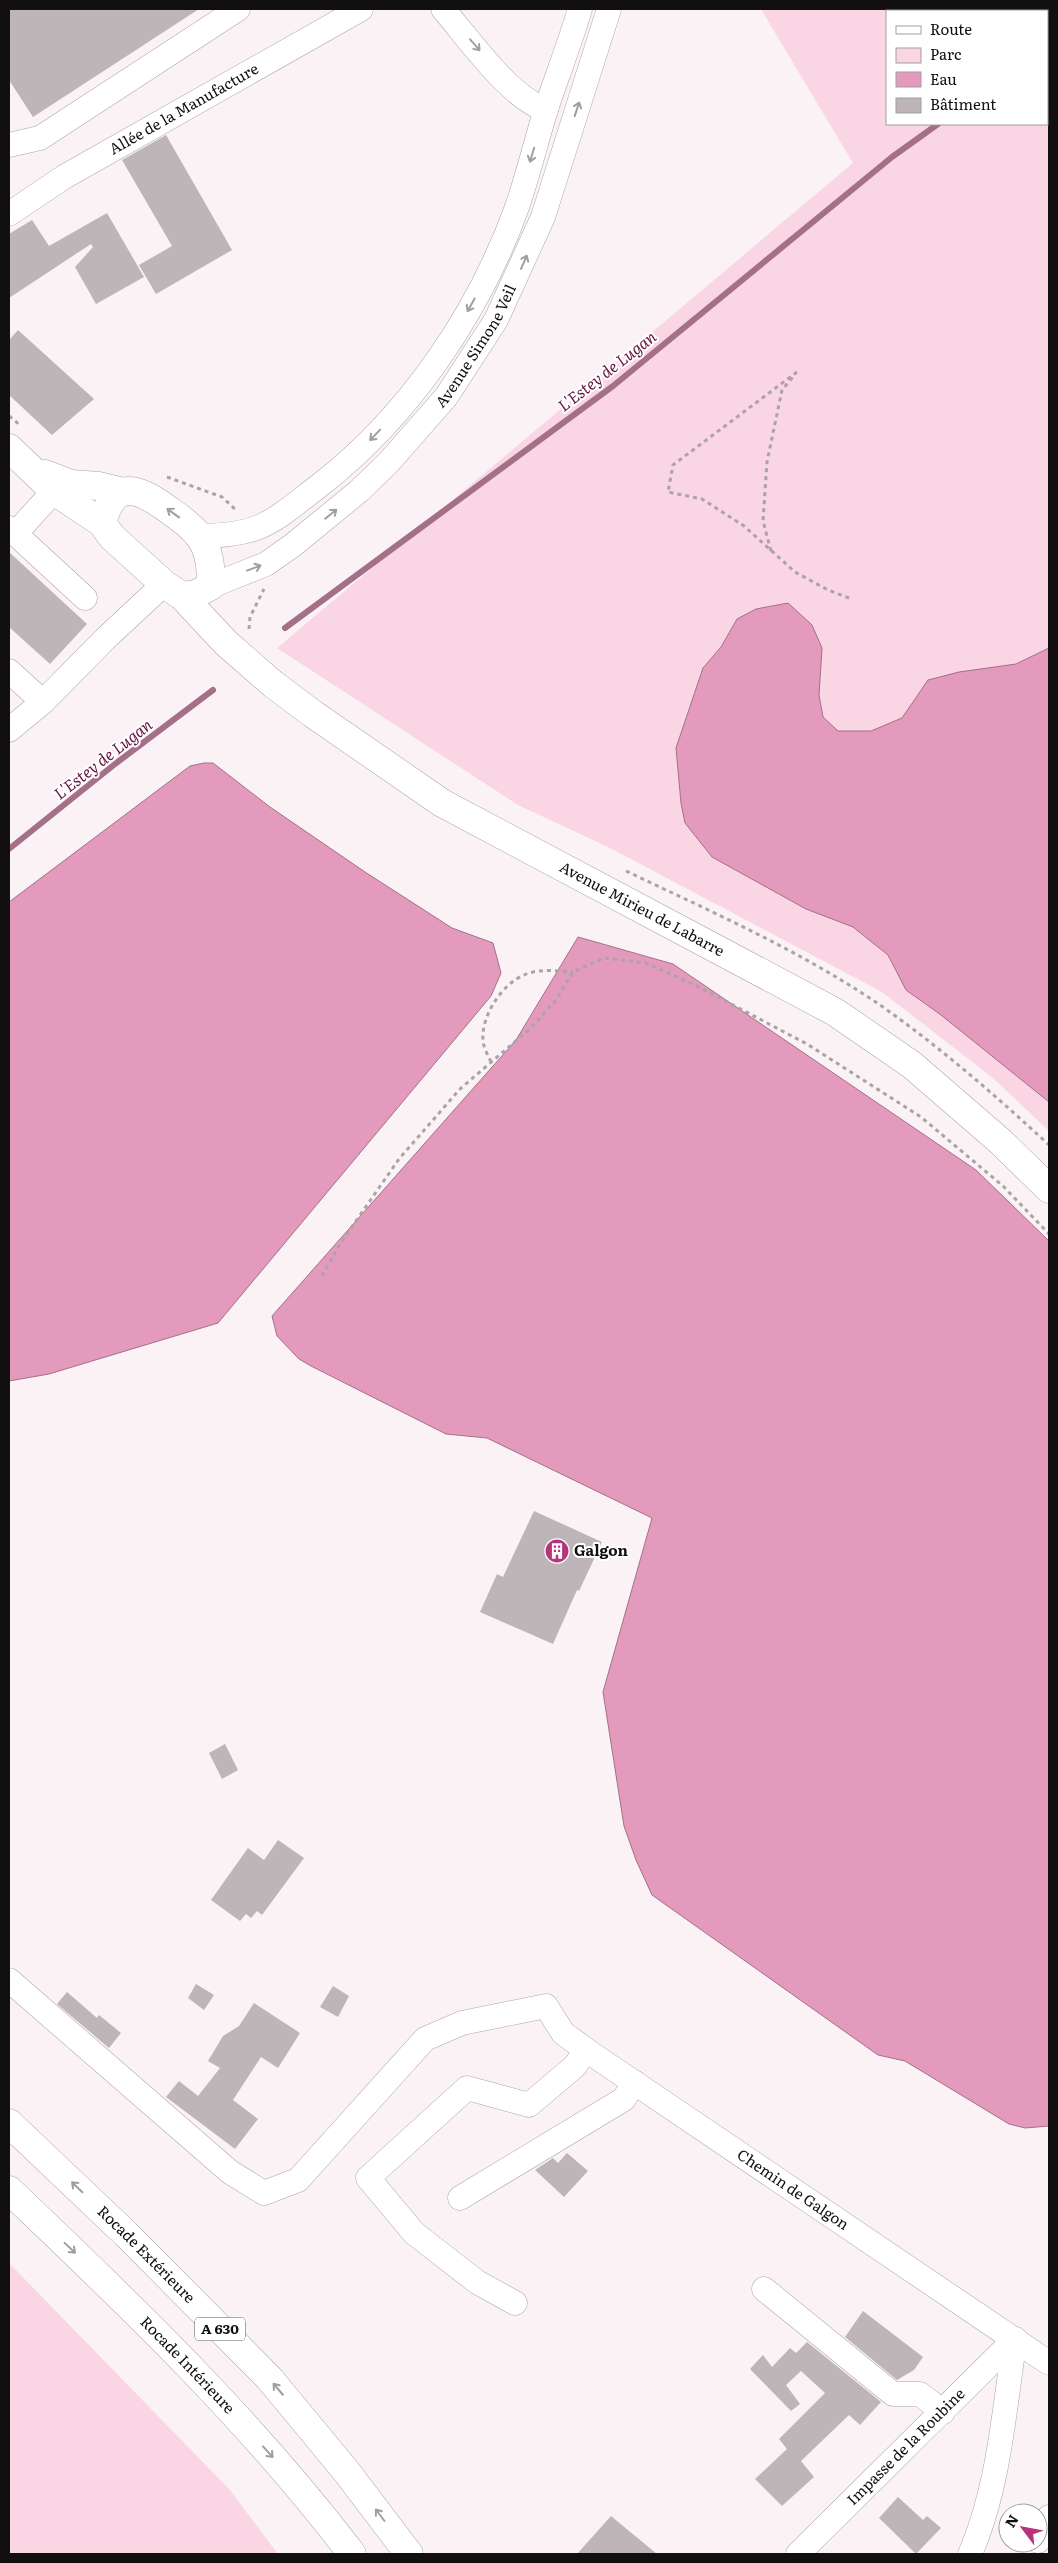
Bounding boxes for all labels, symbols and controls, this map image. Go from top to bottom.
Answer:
legend [886,10,1048,125]
text: Route [930,17,972,40]
one-way arrow [469,39,481,52]
text: Parc [930,42,962,65]
street label: Allée de la Manufacture [104,56,262,159]
text: Eau [930,67,957,90]
text: Bâtiment [930,92,996,115]
one-way arrow [573,101,583,117]
one-way arrow [527,147,537,163]
one-way arrow [519,255,529,270]
street label: Avenue Simone Veil [429,280,521,412]
one-way arrow [466,297,476,312]
water label: L'Estey de Lugan [552,324,661,416]
one-way arrow [369,429,381,441]
one-way arrow [166,508,180,518]
one-way arrow [324,508,337,519]
one-way arrow [246,563,261,572]
water label: L'Estey de Lugan [48,712,157,804]
street label: Avenue Mirieu de Labarre [556,855,729,961]
building icon: Galgon [544,1538,570,1564]
place label: Galgon [574,1538,628,1561]
street label: Chemin de Galgon [733,2142,854,2235]
one-way arrow [71,2181,83,2193]
street label: Rocade Extérieure [93,2200,201,2308]
one-way arrow [63,2242,76,2254]
street label: Rocade Intérieure [136,2310,241,2418]
road number: A 630 [195,2318,245,2340]
street label: Impasse de la Roubine [841,2382,969,2510]
one-way arrow [272,2383,283,2396]
one-way arrow [262,2445,274,2458]
north arrow [998,2503,1048,2553]
one-way arrow [375,2508,385,2522]
text: N [1000,2510,1023,2531]

